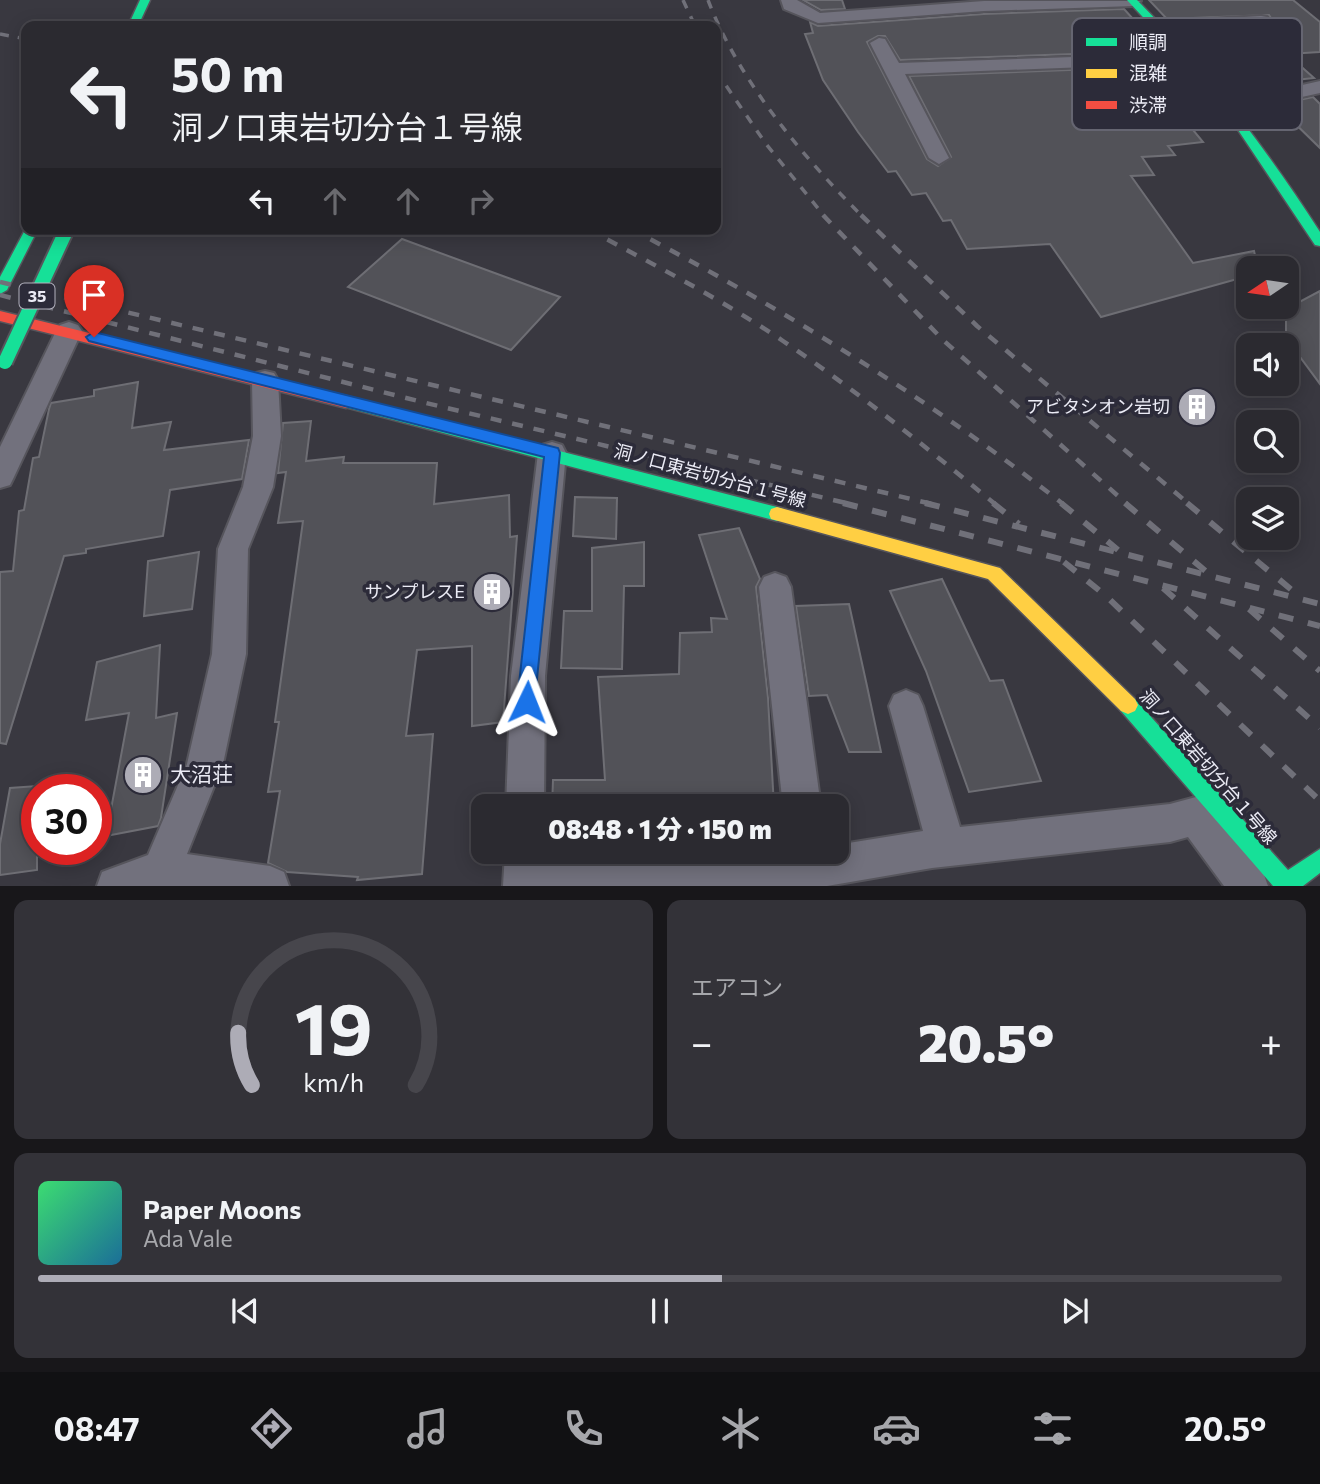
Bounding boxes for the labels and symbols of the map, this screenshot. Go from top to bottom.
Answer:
legend [1072,18,1302,130]
text: 順調 [1129,30,1167,53]
text: 混雑 [1129,61,1167,84]
text: 渋滞 [1129,93,1167,116]
north arrow [1236,256,1298,318]
pin [64,265,124,337]
road number: 35 [20,284,54,308]
building icon: アビタシオン岩切 [1176,386,1218,428]
place label: アビタシオン岩切 [1026,395,1170,417]
street label: 洞ノ口東岩切分台１号線 [612,439,809,511]
building icon: サンプレスE [471,571,513,613]
place label: サンプレスE [365,580,465,602]
position arrow [490,665,564,739]
street label: 洞ノ口東岩切分台１号線 [1136,684,1282,848]
building icon: 大沼荘 [122,754,164,796]
place label: 大沼荘 [170,761,233,786]
speed limit sign: 30 [21,774,112,865]

